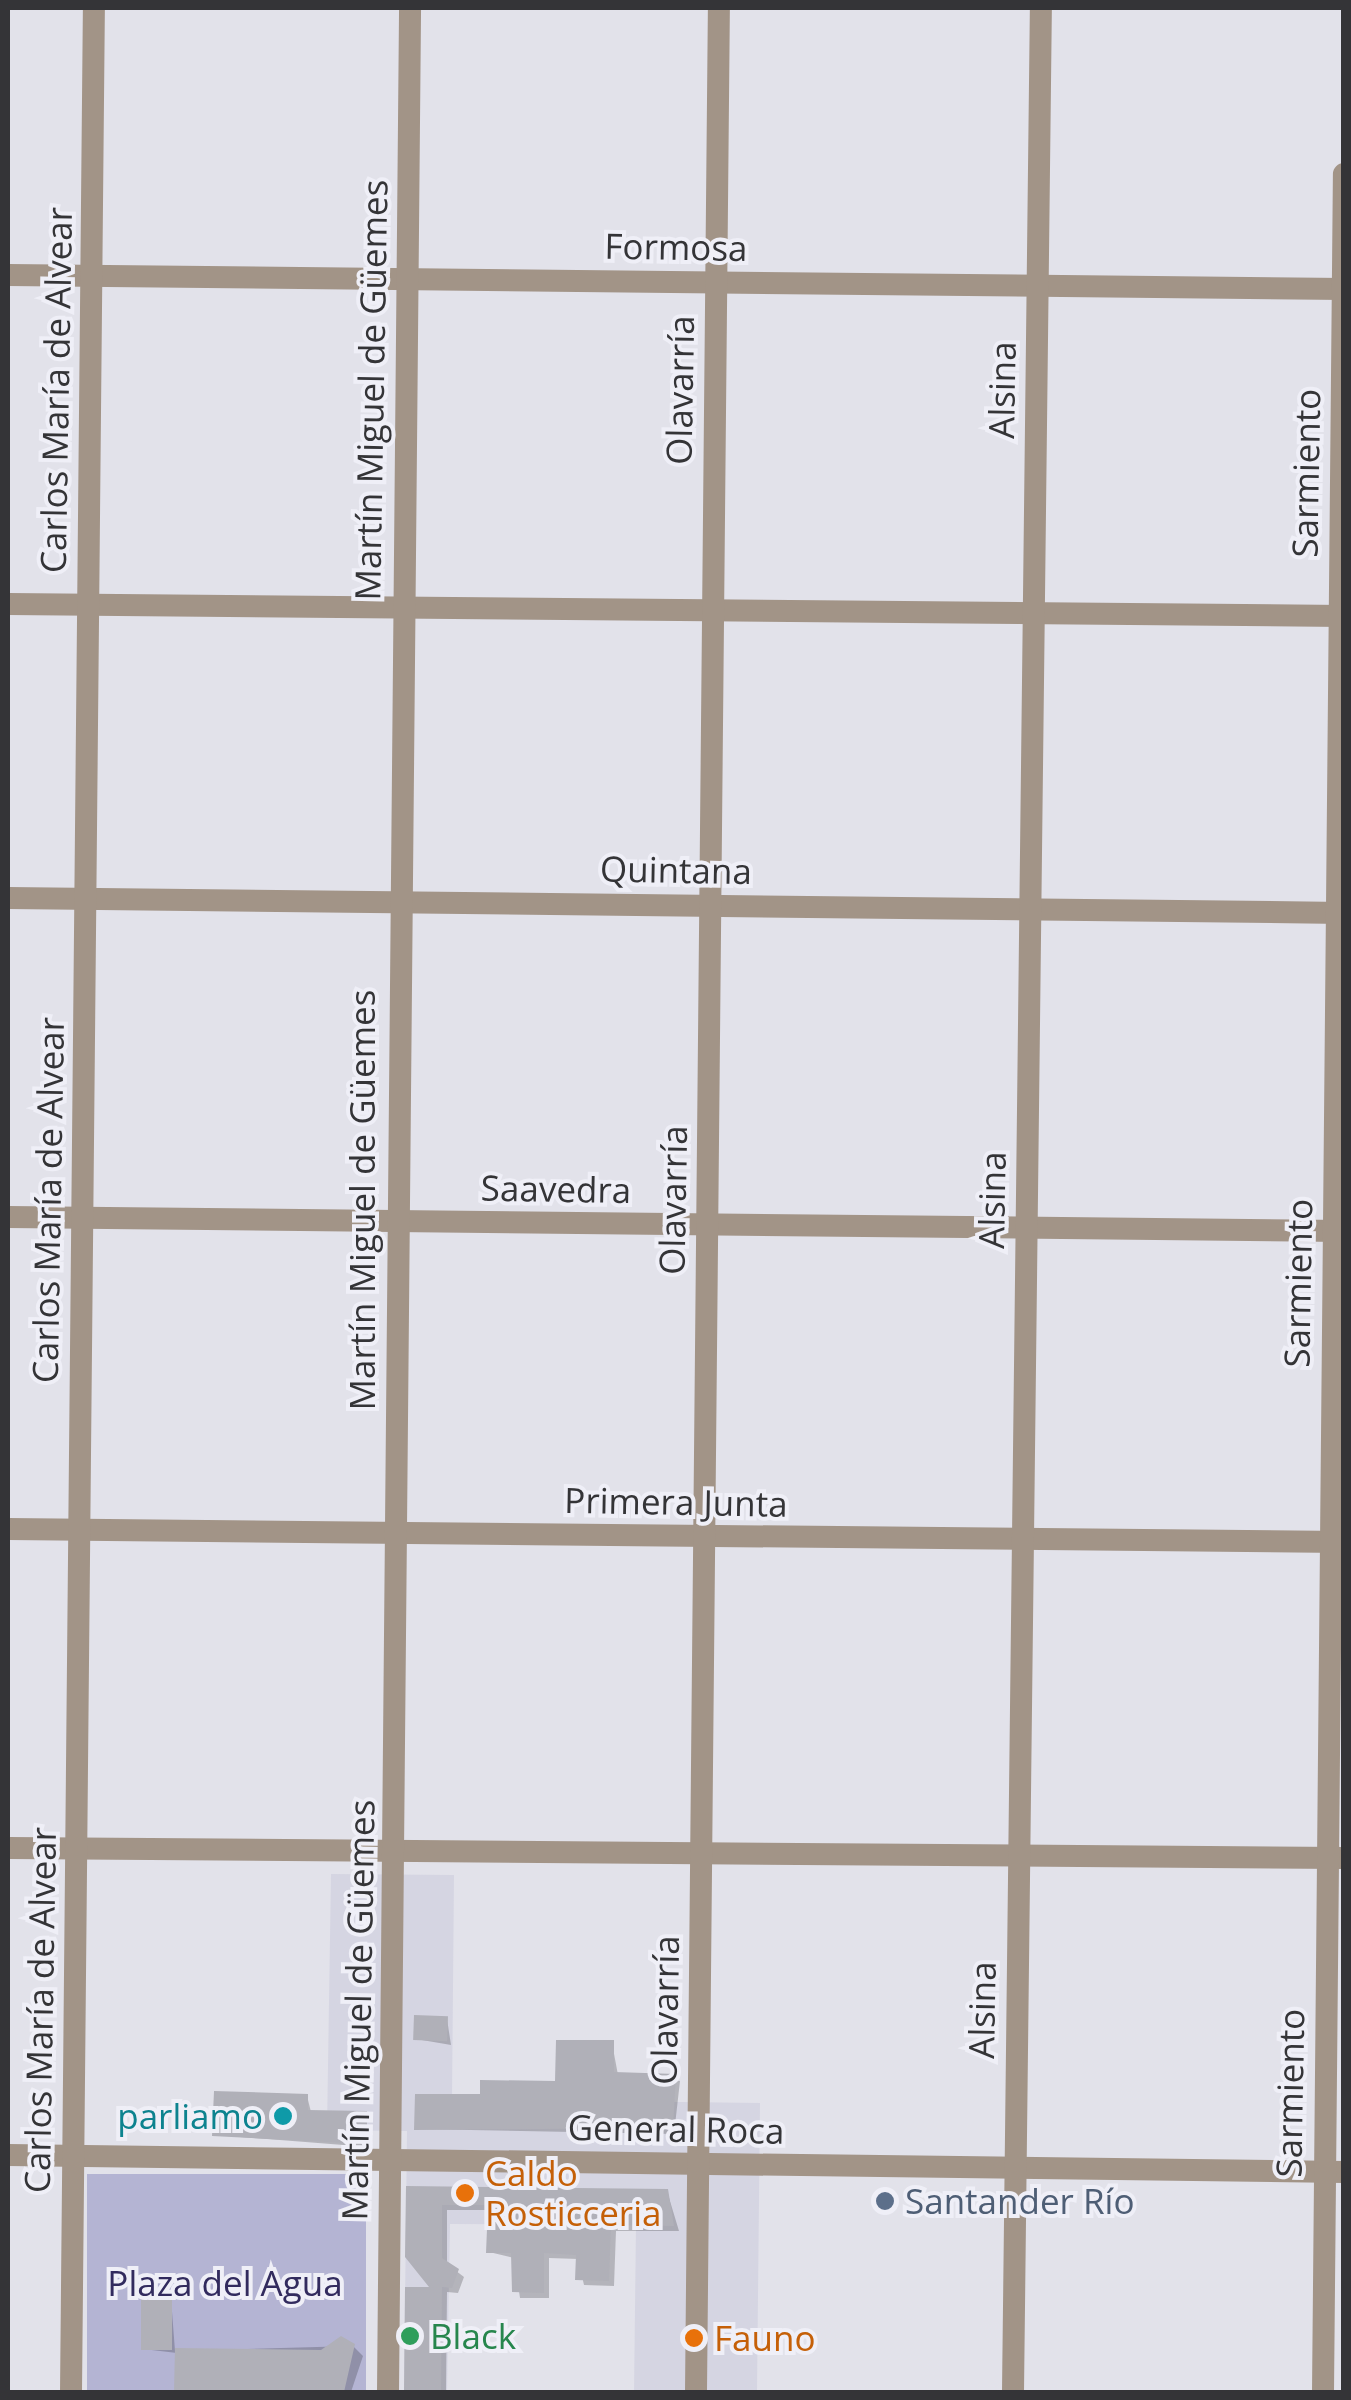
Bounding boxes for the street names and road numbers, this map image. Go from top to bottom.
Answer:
street label: Martín Miguel de Güemes [346,179,396,601]
street label: Carlos María de Alvear [32,207,80,573]
street label: Formosa [604,225,748,269]
street label: Olavarría [658,315,702,465]
street label: Alsina [980,341,1024,439]
street label: Sarmiento [1284,388,1328,558]
street label: Quintana [600,848,752,892]
street label: Martín Miguel de Güemes [341,990,383,1410]
street label: Carlos María de Alvear [24,1017,72,1383]
street label: Olavarría [651,1125,695,1275]
street label: Alsina [970,1151,1014,1249]
street label: Saavedra [480,1167,632,1211]
street label: Sarmiento [1276,1198,1320,1368]
street label: Primera Junta [564,1479,788,1525]
street label: Martín Miguel de Güemes [333,1799,383,2221]
street label: Carlos María de Alvear [16,1827,64,2193]
street label: Olavarría [643,1935,687,2085]
street label: Alsina [960,1961,1004,2059]
street label: Sarmiento [1268,2008,1312,2178]
street label: General Roca [567,2106,785,2152]

